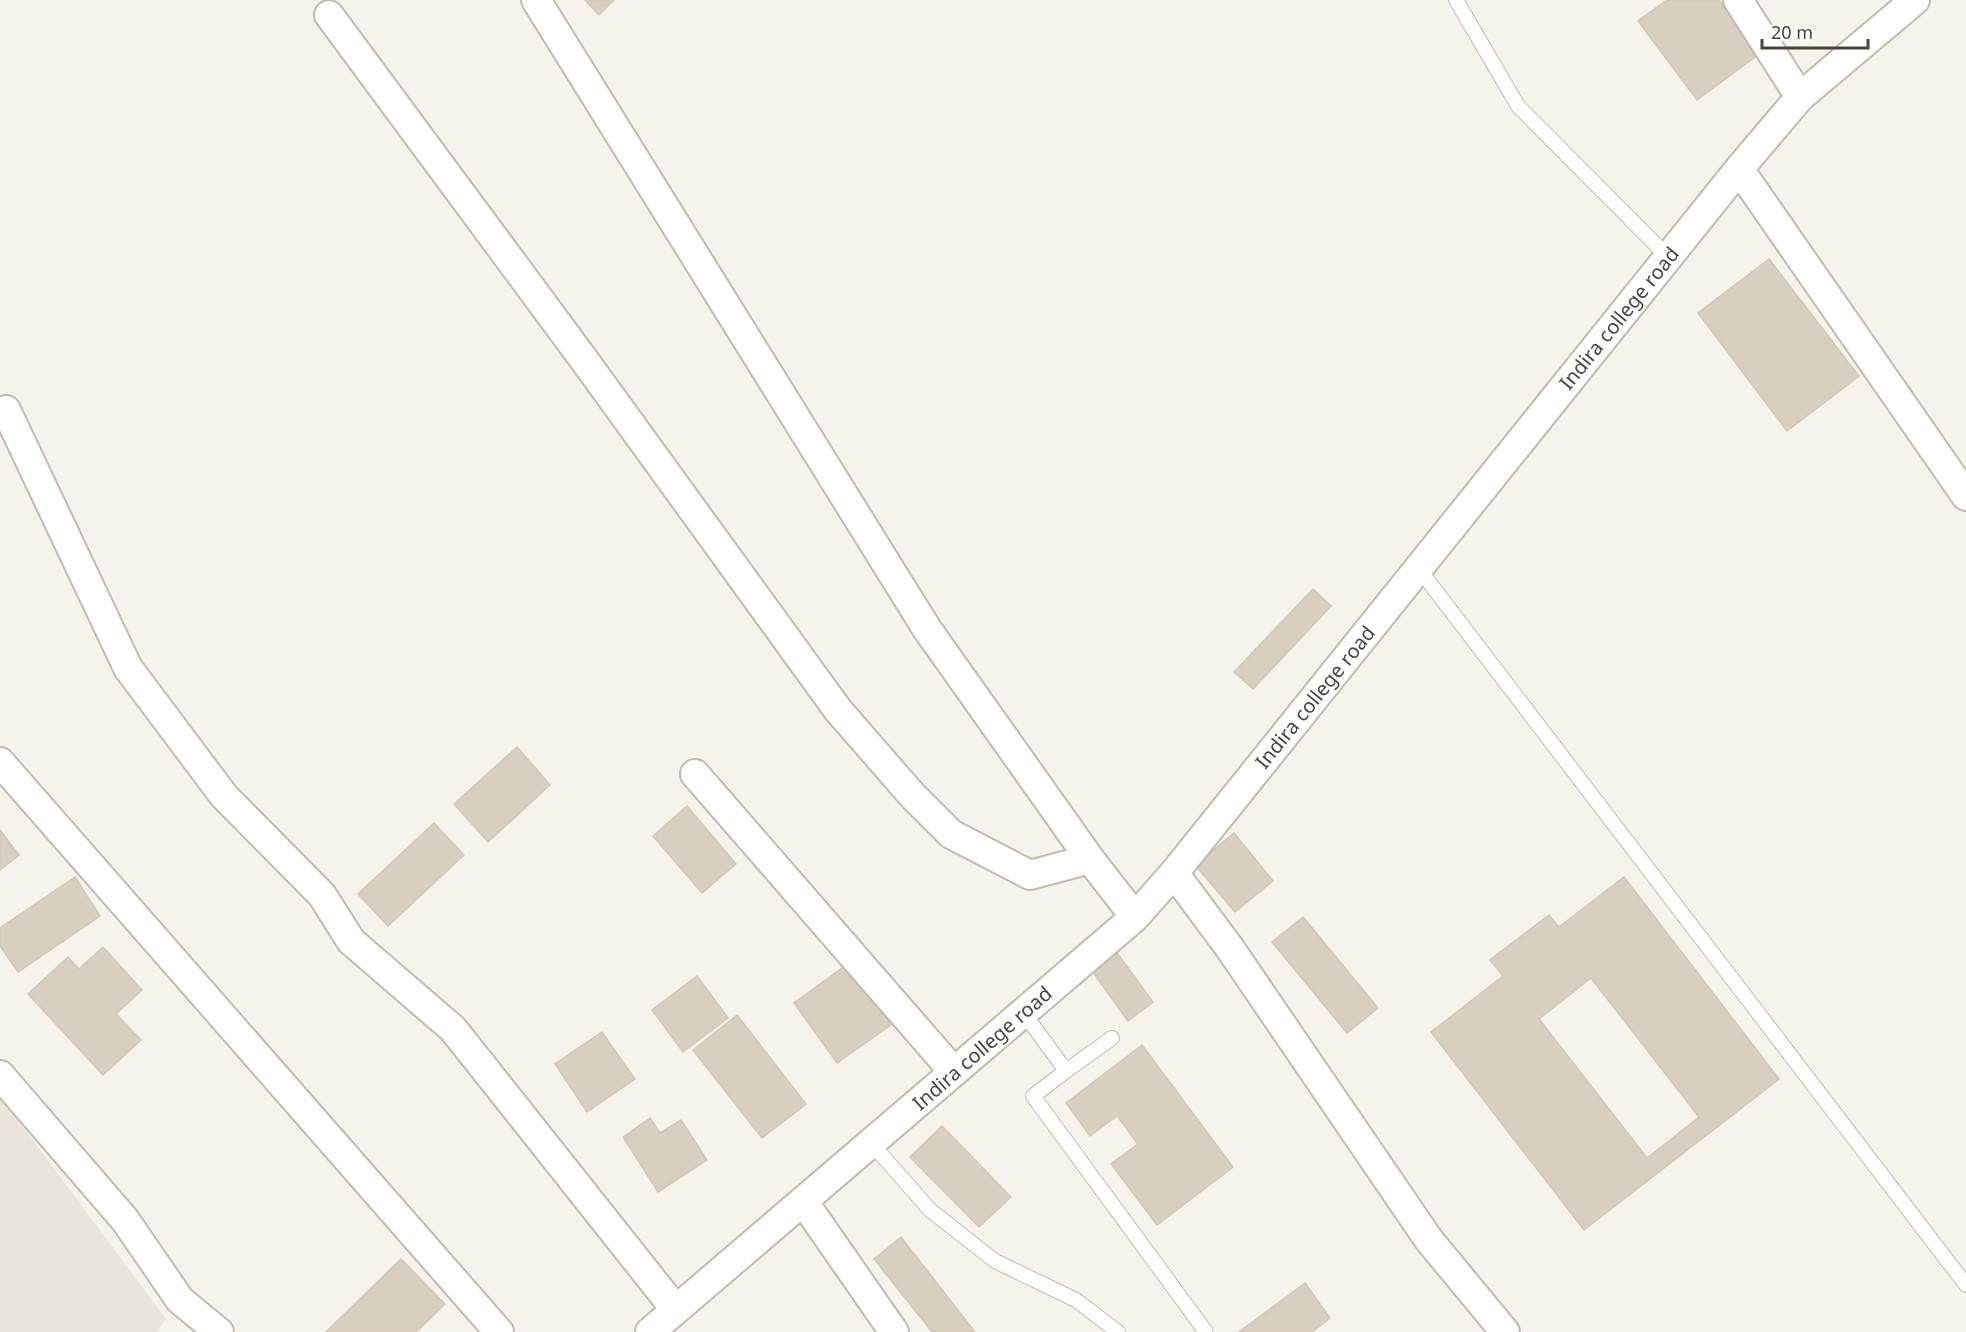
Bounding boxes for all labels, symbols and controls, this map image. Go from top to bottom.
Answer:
scale bar [1762,12,1868,50]
text: 20 m [1771,20,1813,44]
street label: Indira college road [1553,241,1685,395]
street label: Indira college road [1249,620,1381,774]
street label: Indira college road [907,980,1057,1116]

